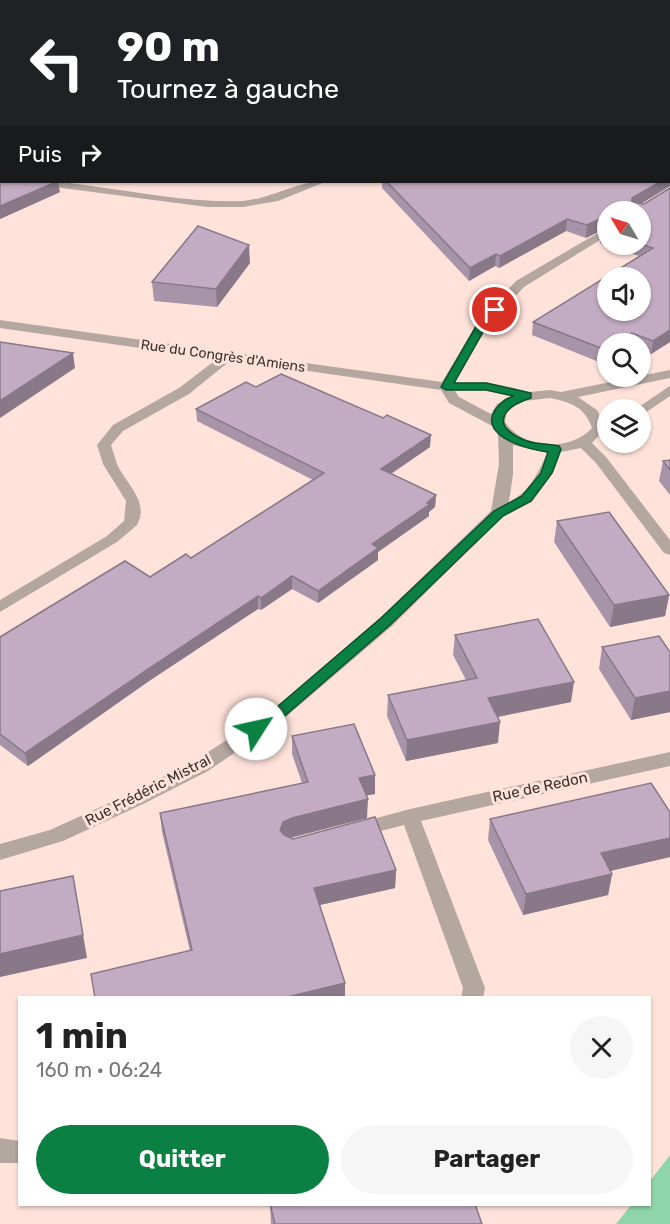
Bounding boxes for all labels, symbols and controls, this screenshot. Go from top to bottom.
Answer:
text: 90 m [117,22,220,72]
icon: left [18,24,96,102]
text: Tournez à gauche [117,73,339,105]
icon: right [74,138,107,171]
text: Puis [18,141,62,168]
north arrow [597,201,651,255]
map controls [597,201,651,453]
button: sound [597,267,651,321]
pin [469,284,520,335]
icon: arrive [478,293,511,326]
button: search [597,333,651,387]
street label: Rue du Congrès d'Amiens [140,336,306,376]
button: layers [597,399,651,453]
position arrow [224,697,288,761]
street label: Rue Frédéric Mistral [82,751,214,829]
street label: Rue de Redon [491,768,589,806]
text: 1 min [36,1014,128,1057]
button: close [570,1016,633,1079]
text: 160 m · 06:24 [36,1058,162,1082]
button: Quitter [36,1125,329,1194]
button: Partager [341,1125,633,1194]

